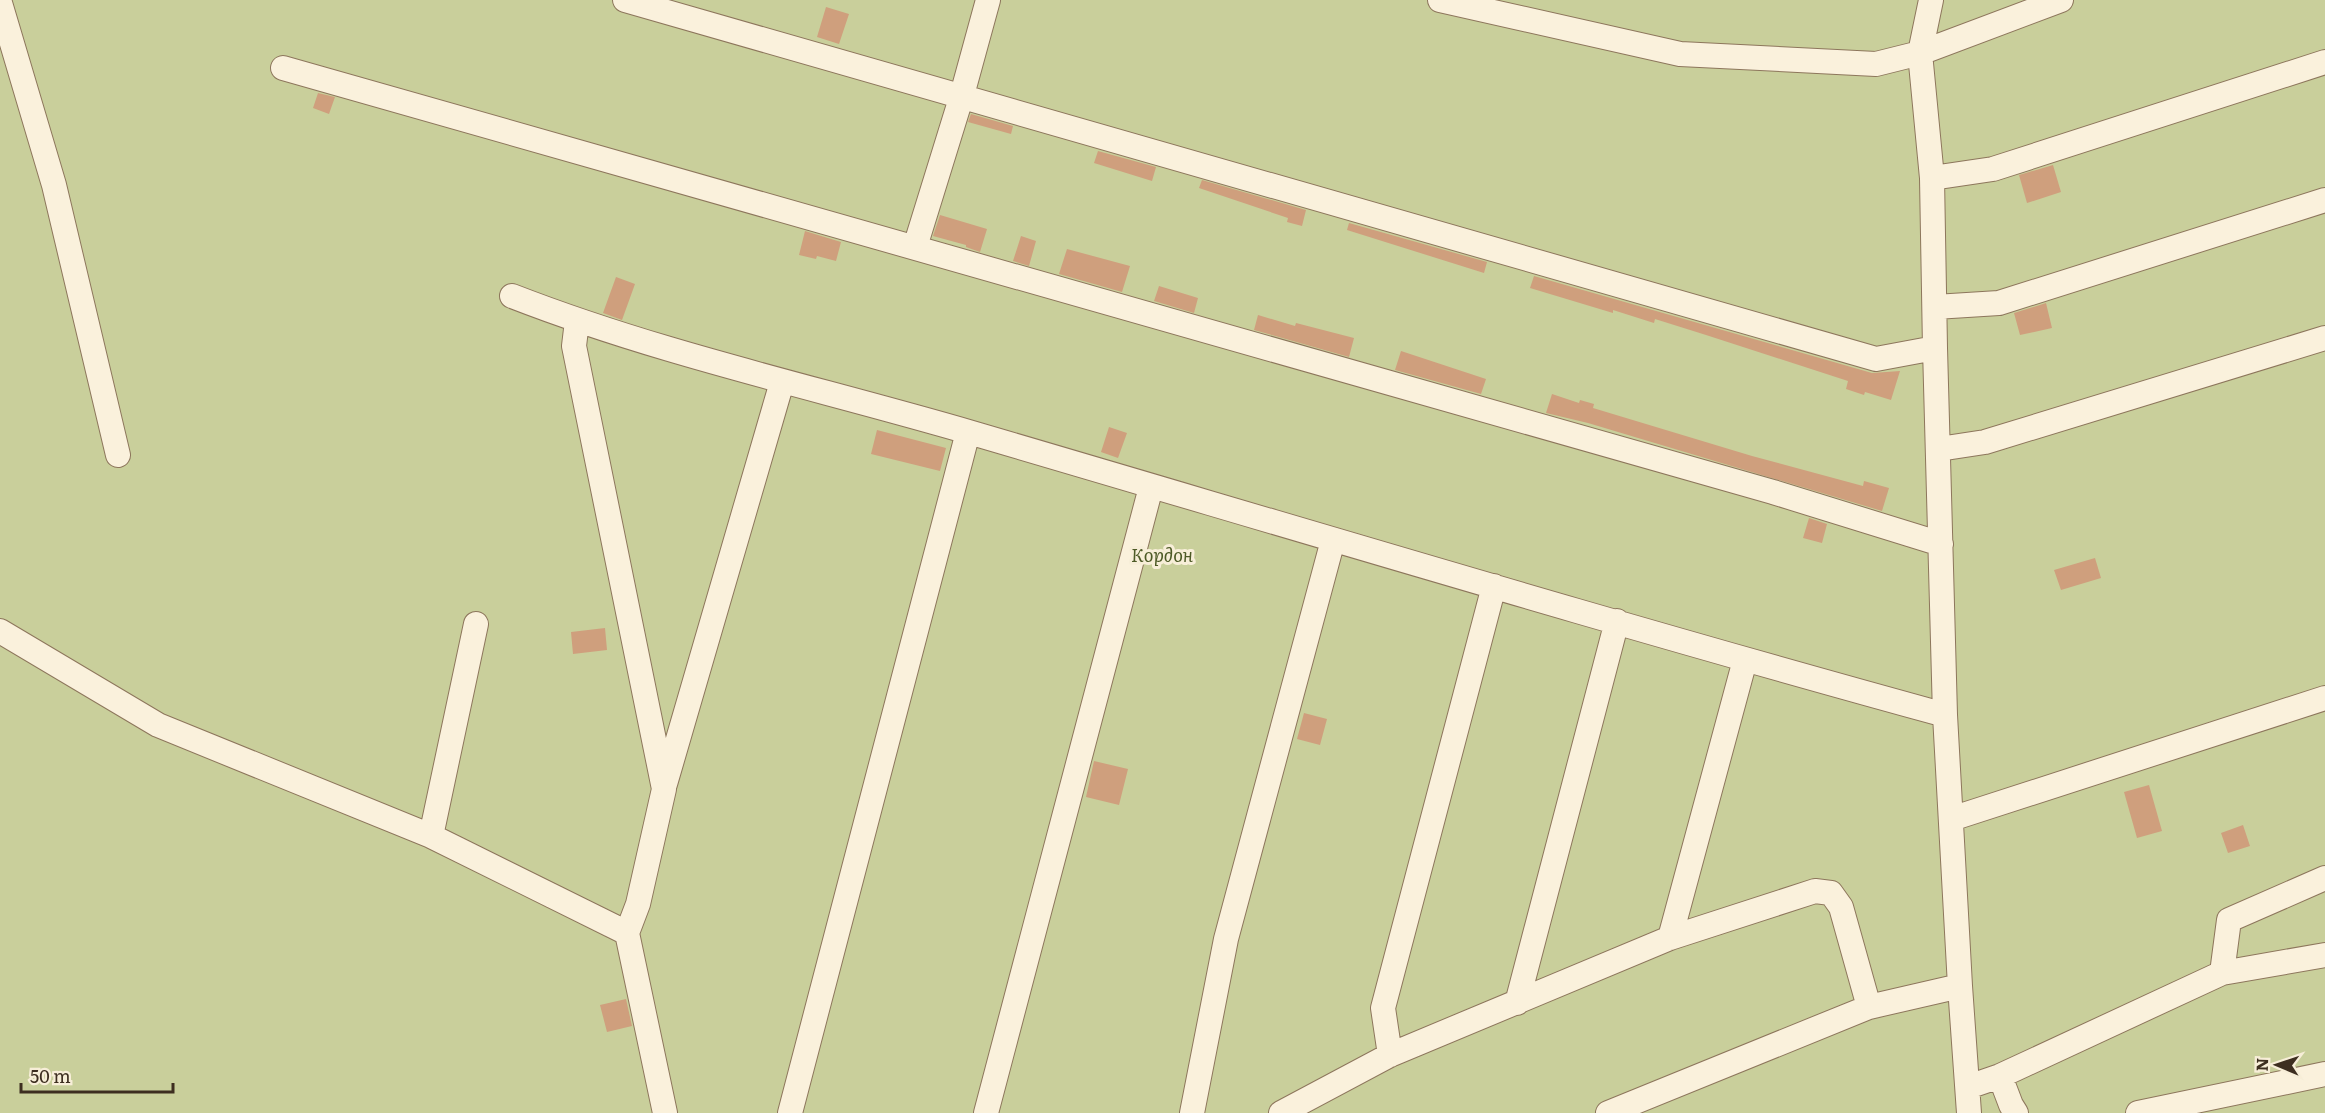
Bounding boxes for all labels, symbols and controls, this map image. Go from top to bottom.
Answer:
park label: Кордон [1131,541,1193,568]
north arrow [2247,1035,2307,1095]
scale bar [21,1056,172,1094]
text: N [2249,1057,2273,1072]
text: 50 m [30,1062,71,1089]

